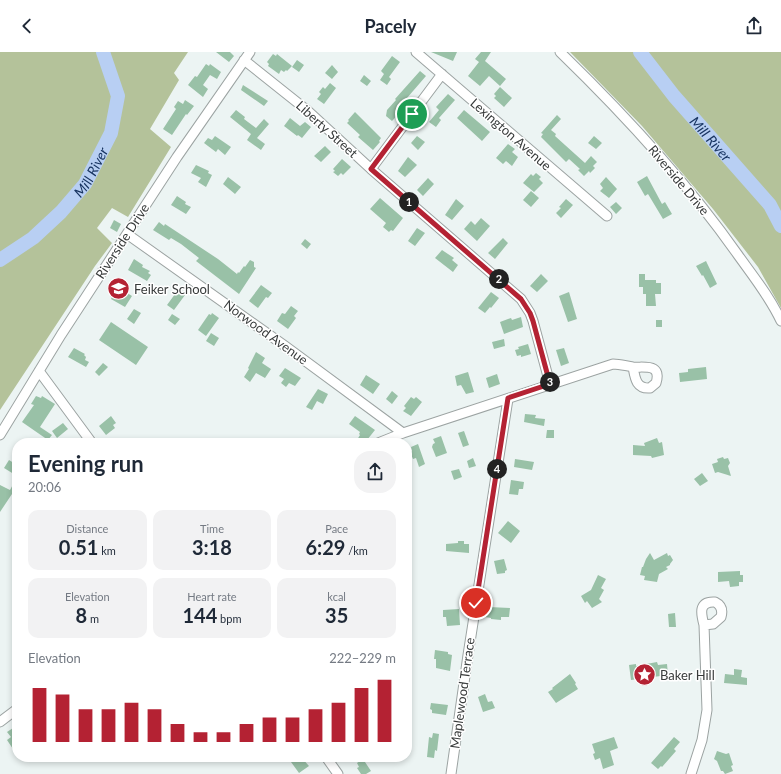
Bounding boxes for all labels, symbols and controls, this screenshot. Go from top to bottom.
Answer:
icon: back [16,15,38,37]
text: Pacely [364,15,417,37]
icon: share [743,15,765,37]
street label: Lexington Avenue [467,95,555,174]
street label: Liberty Street [293,97,361,161]
pin [395,97,429,131]
icon: arrive [401,103,423,125]
water label: Mill River [687,112,736,164]
street label: Riverside Drive [645,142,713,218]
water label: Mill River [70,144,111,200]
pin: 1 [399,192,419,212]
text: 1 [406,195,412,208]
street label: Riverside Drive [92,200,152,282]
pin: 2 [489,269,509,289]
text: 2 [496,272,502,285]
school or university icon: Feiker School [106,276,132,302]
place label: Feiker School [134,281,210,297]
street label: Norwood Avenue [221,296,311,368]
pin: 3 [540,372,560,392]
text: 3 [547,375,553,388]
text: Evening run [28,450,144,477]
button: share [354,451,396,493]
pin: 4 [487,459,507,479]
text: 4 [494,462,500,475]
text: 20:06 [28,479,61,495]
text: Distance [66,522,108,535]
text: Time [200,522,224,535]
text: Pace [325,522,348,535]
text: 0.51 [59,535,98,559]
text: 3:18 [192,535,232,559]
text: 6:29 [305,535,345,559]
text: km [98,544,116,557]
text: /km [345,544,368,557]
pin [459,586,493,620]
text: Elevation [65,590,110,603]
text: Heart rate [187,590,237,603]
text: kcal [327,590,346,603]
icon: check [465,592,487,614]
text: 8 [76,603,87,627]
text: 144 [182,603,217,627]
text: 35 [325,603,348,627]
text: m [87,612,99,625]
text: bpm [217,612,242,625]
street label: Maplewood Terrace [446,636,478,750]
text: Elevation [28,650,81,666]
text: 222–229 m [329,650,396,666]
place icon: Baker Hill [632,662,658,688]
place label: Baker Hill [660,667,715,683]

